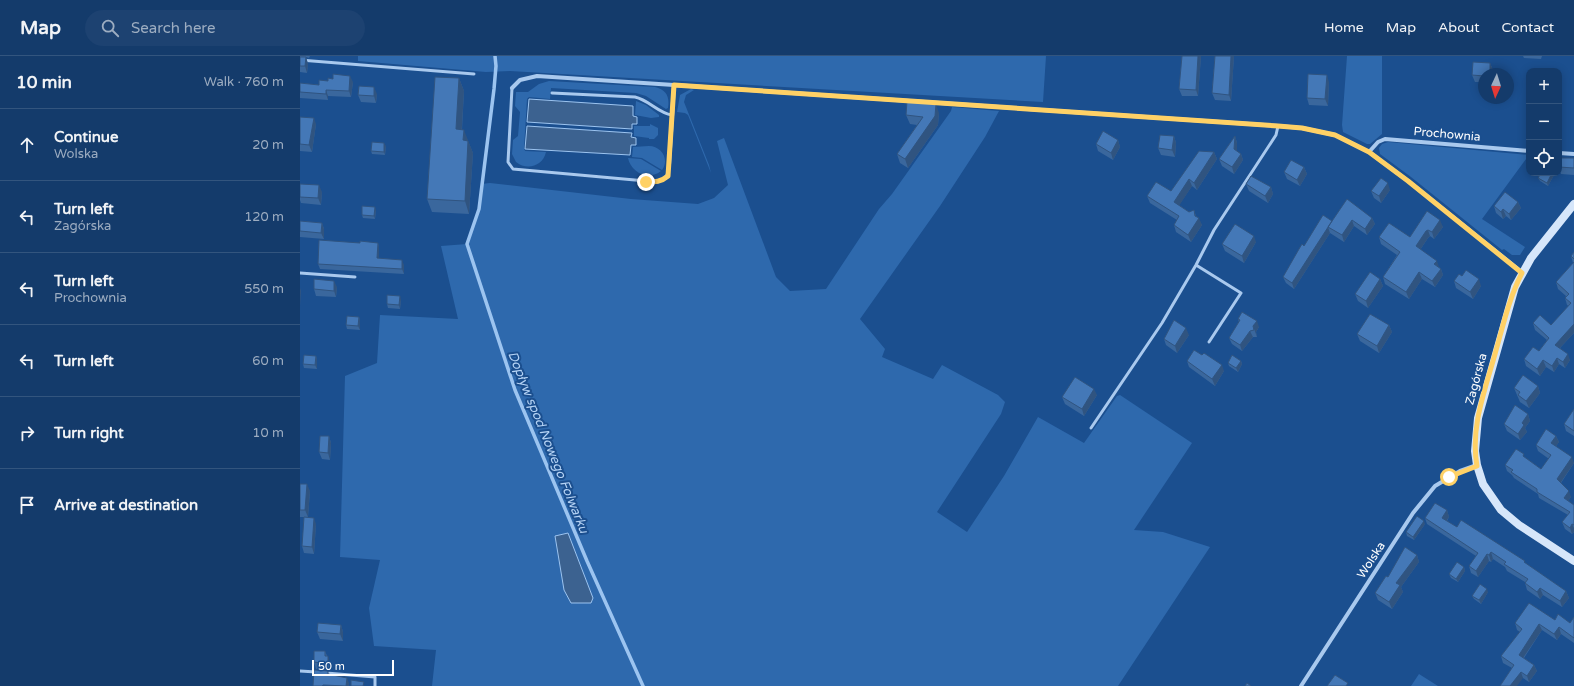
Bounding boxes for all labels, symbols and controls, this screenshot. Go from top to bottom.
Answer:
search box [85,10,365,46]
text: Map [20,17,61,39]
icon: search [99,17,121,39]
text: Search here [131,19,215,37]
text: Home [1324,19,1364,36]
text: Map [1386,19,1416,36]
text: About [1438,19,1480,36]
text: Contact [1502,19,1554,36]
north arrow [1478,68,1514,104]
map controls [1526,68,1562,176]
button: + [1526,68,1562,104]
text: 10 min [16,72,72,93]
text: Walk · 760 m [204,74,284,90]
button: − [1526,104,1562,140]
street label: Prochownia [1413,124,1481,144]
text: Continue [54,128,118,146]
icon: ahead [16,134,38,156]
text: 20 m [252,137,284,153]
button: locate [1526,140,1562,176]
text: Wolska [54,146,98,162]
route end [637,173,655,191]
text: Turn left [54,200,114,218]
icon: left [16,206,38,228]
text: 120 m [244,209,284,225]
text: Zagórska [54,218,111,234]
text: Turn left [54,272,114,290]
icon: left [16,278,38,300]
text: 550 m [244,281,284,297]
text: Prochownia [54,290,127,306]
water label: Dopływ spod Nowego Folwarku [504,349,592,537]
icon: left [16,350,38,372]
text: Turn left [54,352,114,370]
street label: Zagórska [1462,352,1490,406]
text: 60 m [252,353,284,369]
icon: right [16,422,38,444]
text: Turn right [54,424,124,442]
text: 10 m [252,425,284,441]
route start [1440,468,1458,486]
icon: arrive [16,494,38,516]
text: Arrive at destination [54,496,198,514]
street label: Wolska [1354,539,1388,581]
scale bar [312,658,394,677]
text: 50 m [318,660,345,673]

